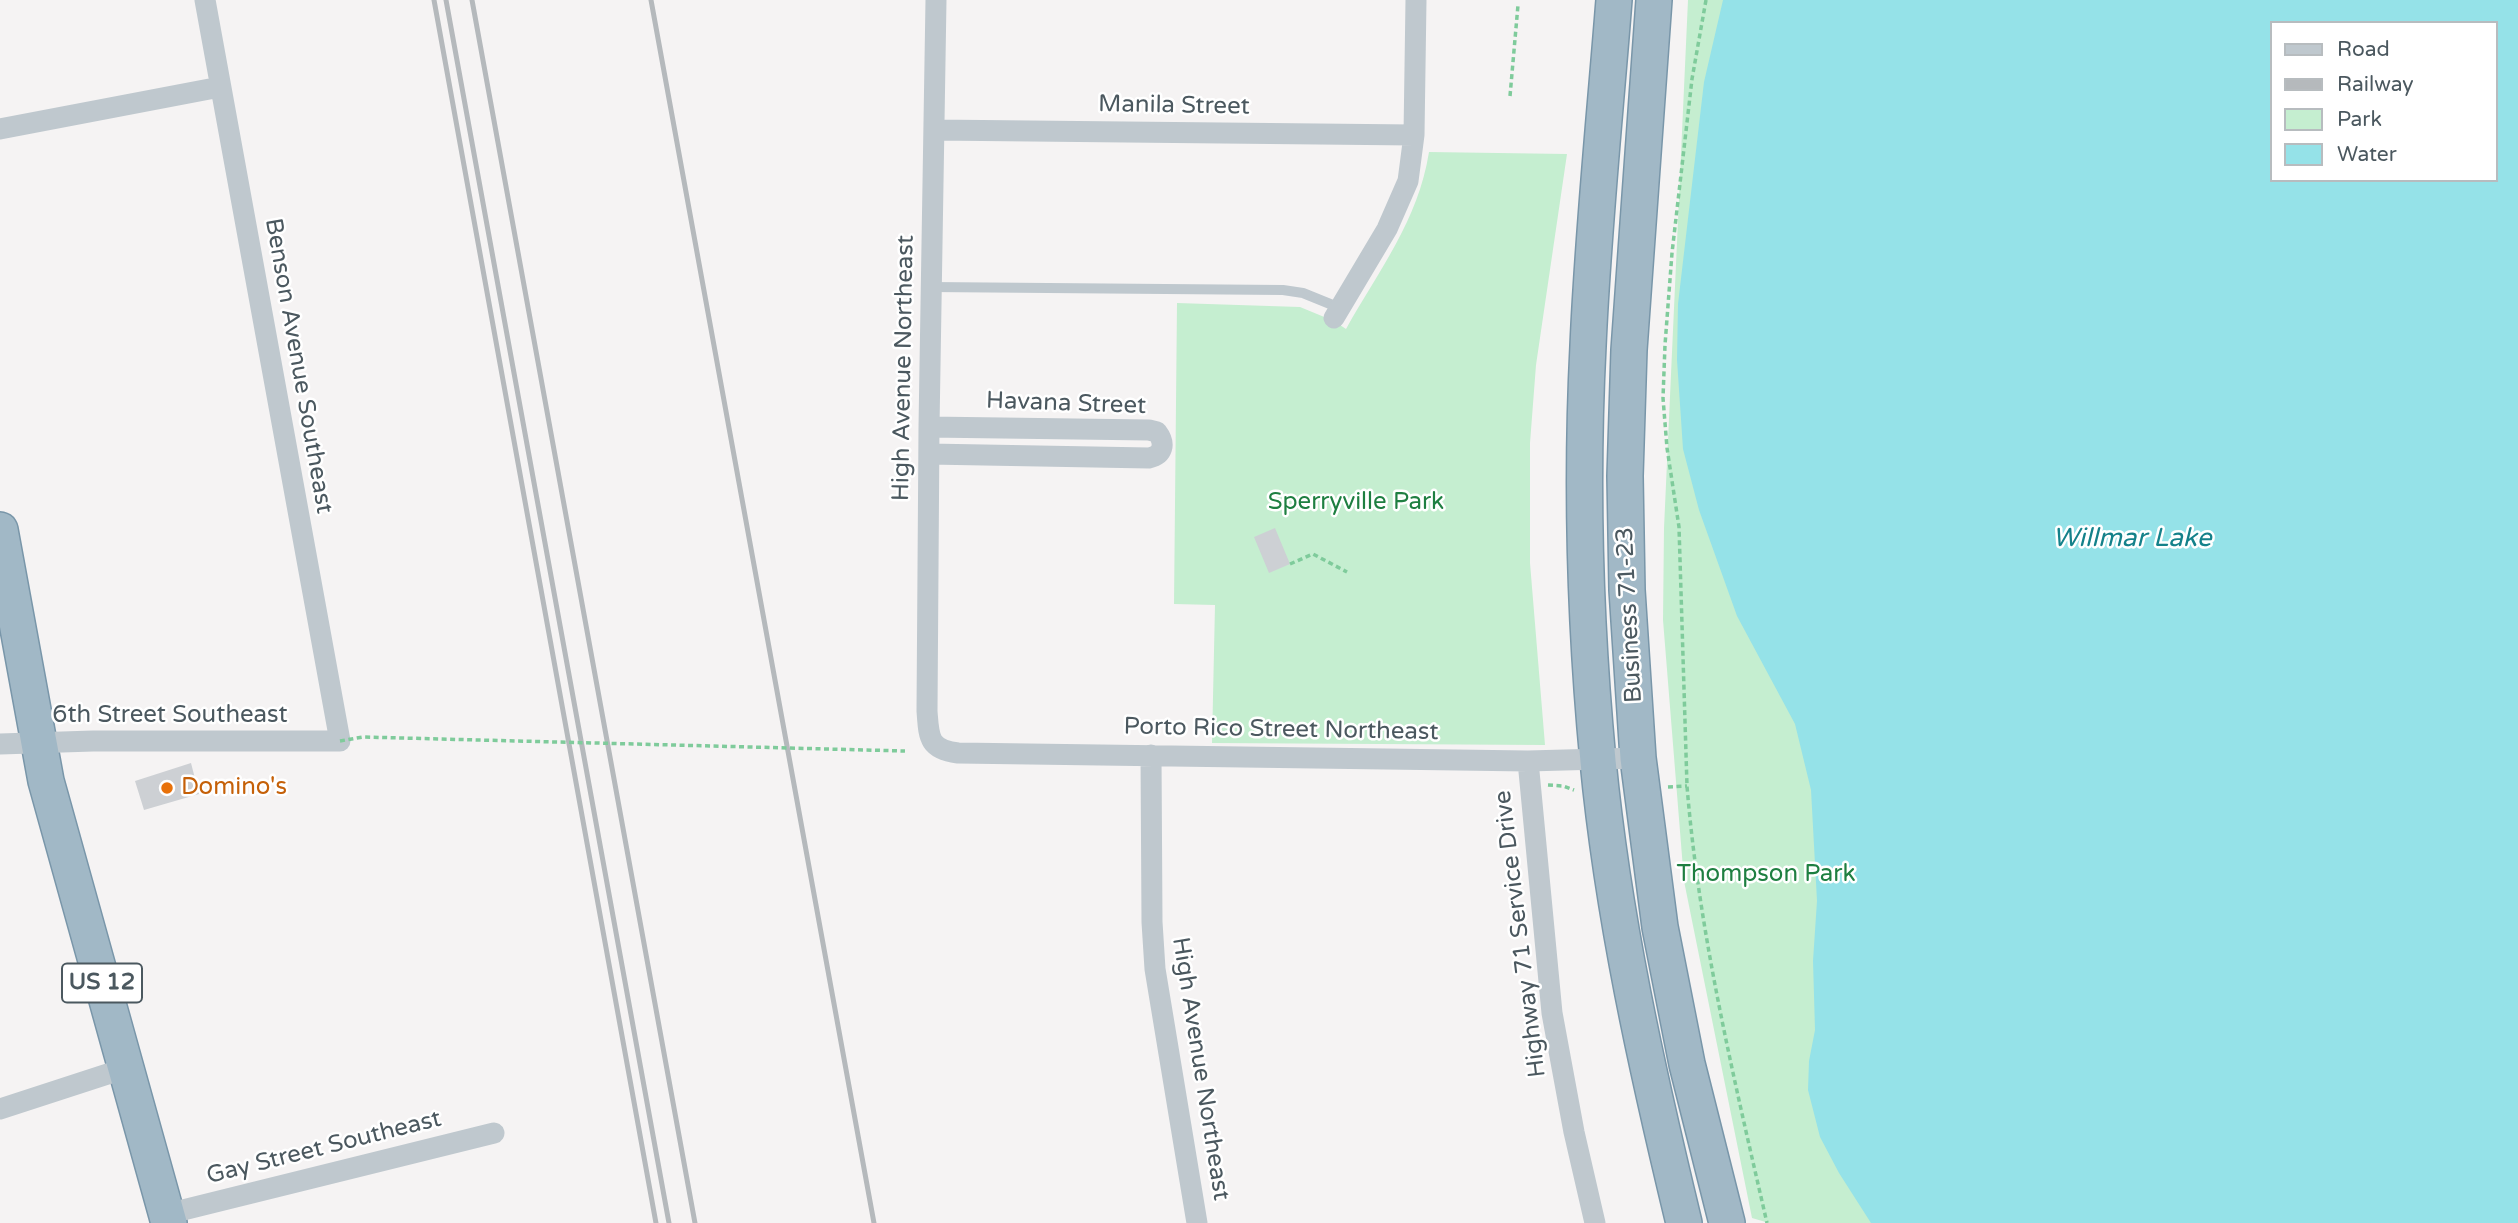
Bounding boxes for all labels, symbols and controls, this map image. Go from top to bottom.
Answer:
legend [2270,21,2497,182]
text: Road [2337,37,2390,62]
text: Railway [2337,72,2414,97]
street label: Manila Street [1098,90,1250,122]
text: Park [2337,107,2382,132]
text: Water [2337,142,2397,167]
street label: Benson Avenue Southeast [258,216,338,516]
street label: High Avenue Northeast [887,235,921,501]
street label: Havana Street [985,387,1147,421]
park label: Sperryville Park [1268,489,1444,517]
water label: Willmar Lake [2053,523,2211,555]
street label: Business 71-23 [1611,526,1649,704]
street label: 6th Street Southeast [52,702,288,730]
street label: Porto Rico Street Northeast [1123,713,1439,747]
place label: Domino's [181,774,287,802]
marker: Domino's [159,780,175,796]
street label: Highway 71 Service Drive [1489,789,1553,1079]
park label: Thompson Park [1676,861,1856,889]
street label: High Avenue Northeast [1165,935,1235,1203]
road number: US 12 [62,964,142,1002]
street label: Gay Street Southeast [204,1105,444,1191]

